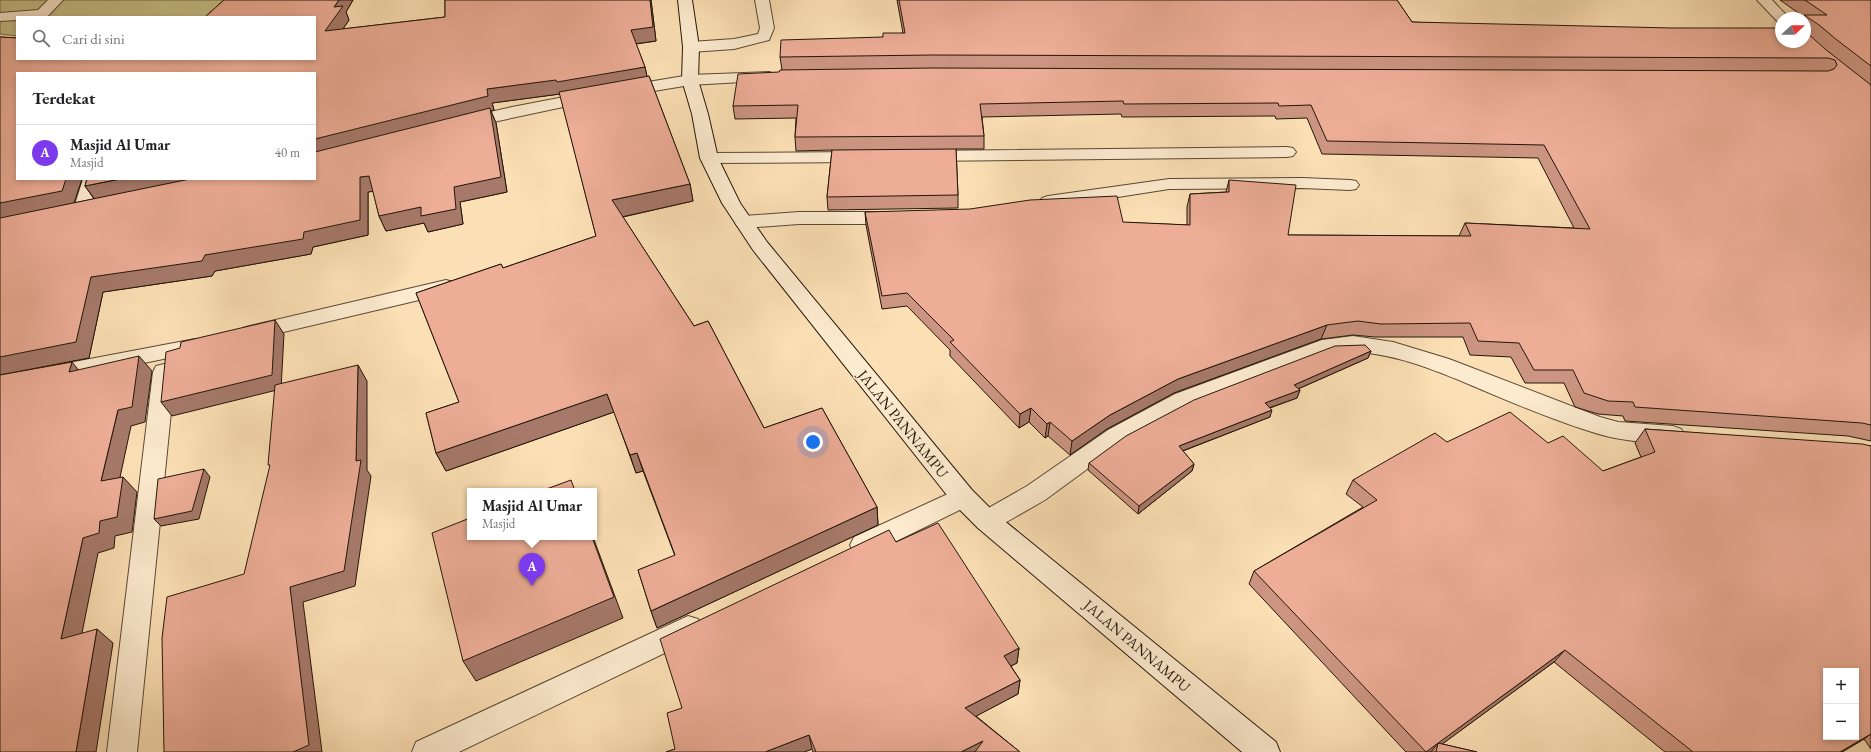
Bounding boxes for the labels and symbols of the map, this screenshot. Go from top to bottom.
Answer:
north arrow [1775,12,1811,48]
street label: JALAN PANNAMPU [853,364,953,482]
your location [803,432,823,452]
pin: A [519,553,545,586]
street label: JALAN PANNAMPU [1078,594,1195,696]

